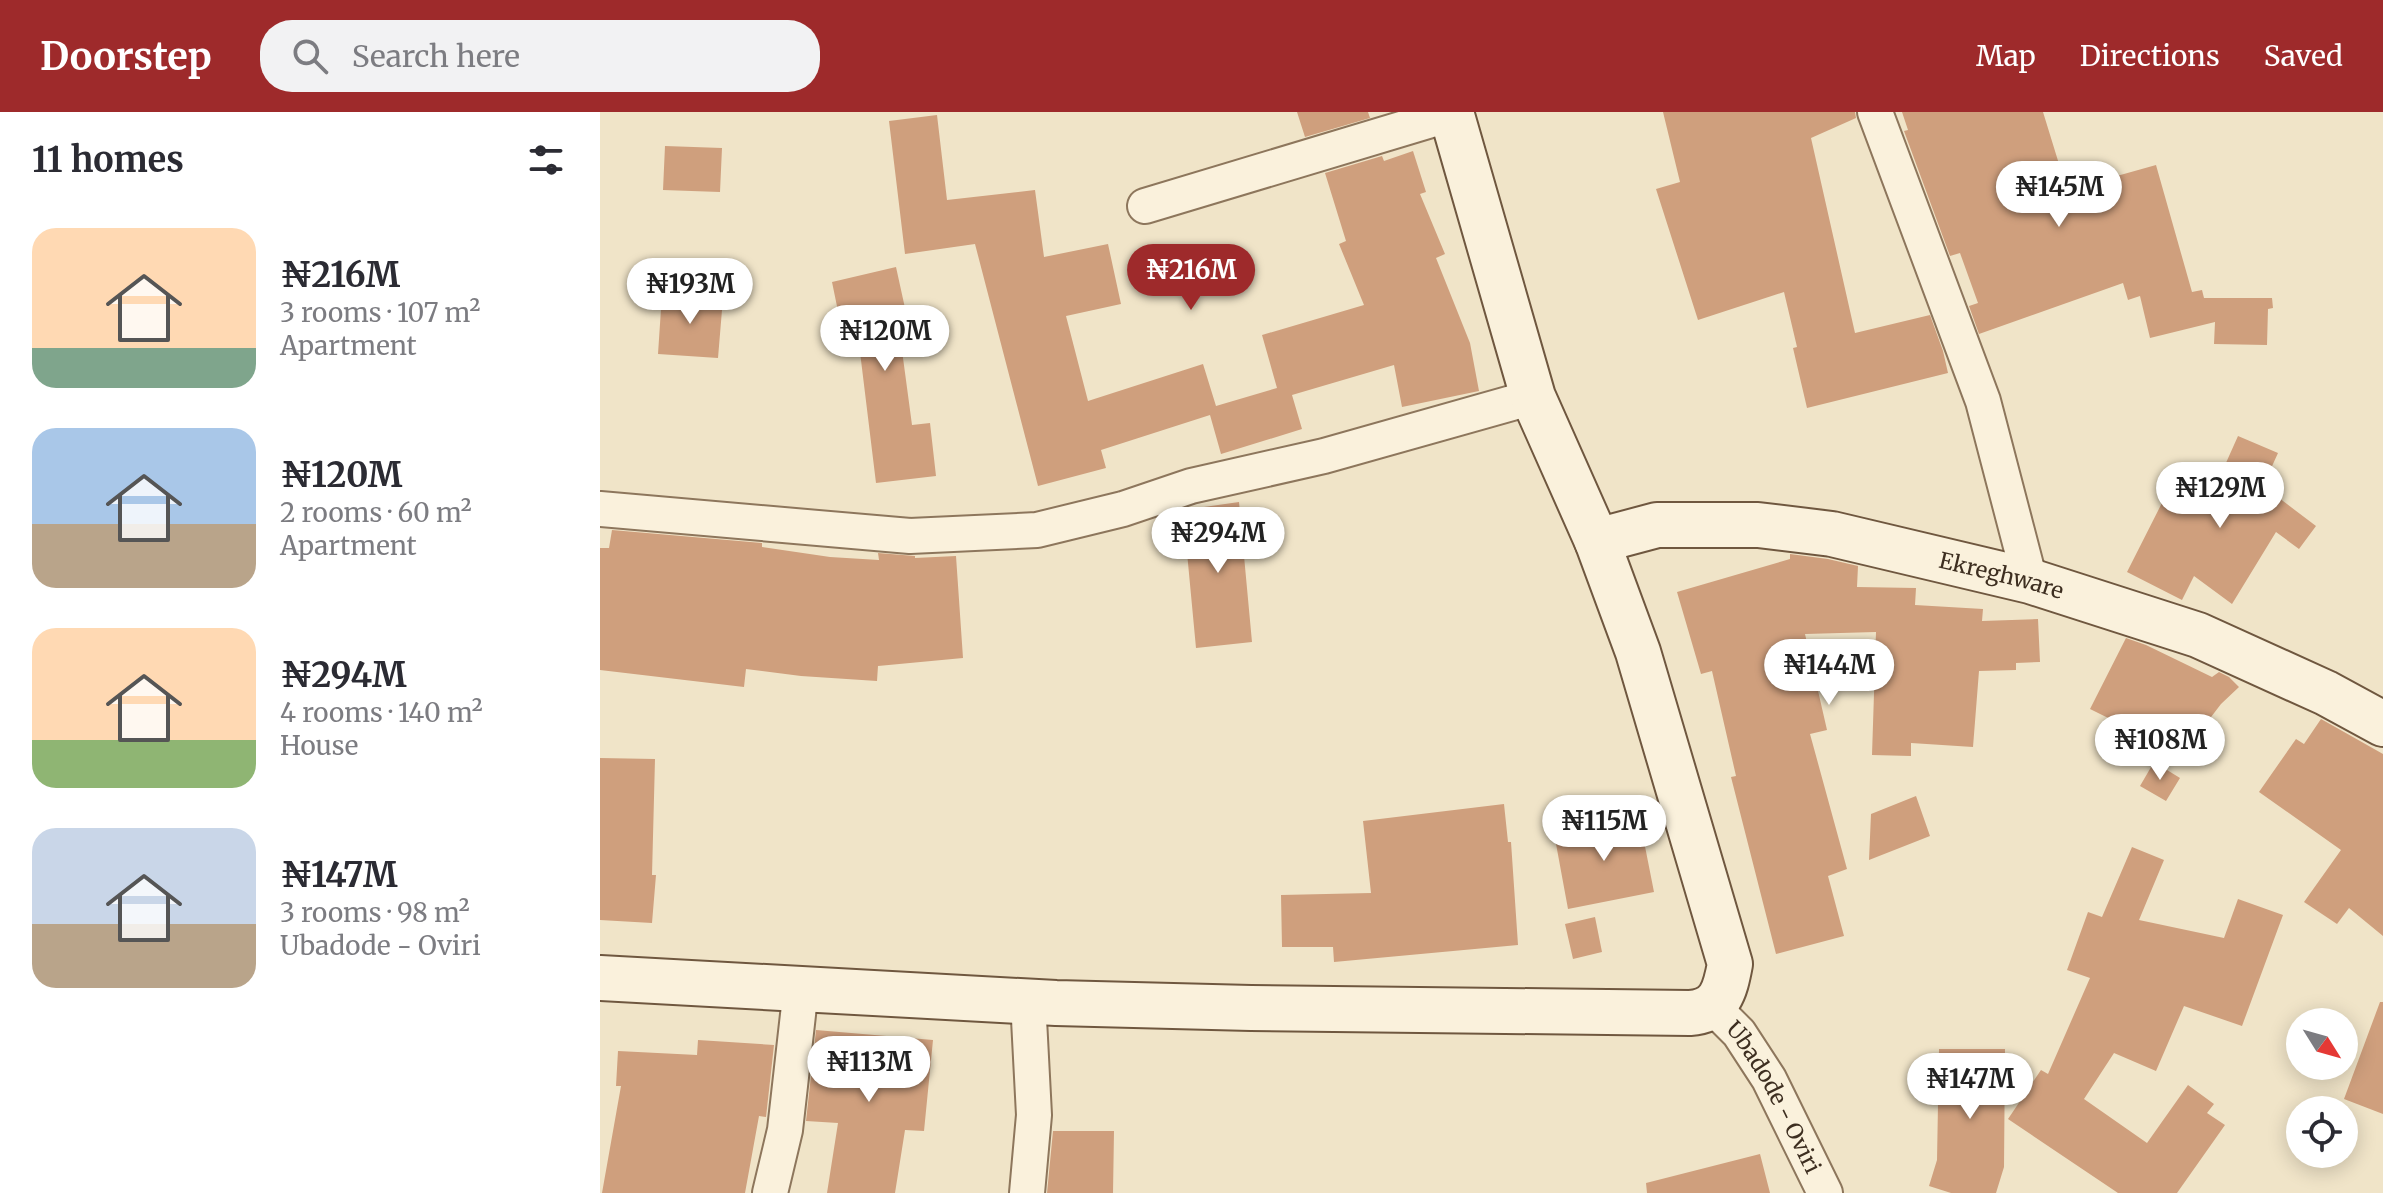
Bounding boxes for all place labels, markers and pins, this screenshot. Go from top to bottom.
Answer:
pin: ₦145M [2003,161,2115,229]
pin: ₦216M [1135,244,1247,312]
pin: ₦193M [634,258,746,326]
pin: ₦120M [829,305,941,373]
pin: ₦129M [2164,462,2276,530]
pin: ₦294M [1162,507,1274,575]
pin: ₦144M [1773,639,1885,707]
pin: ₦108M [2104,714,2216,782]
pin: ₦115M [1548,795,1660,863]
pin: ₦113M [813,1036,925,1104]
pin: ₦147M [1914,1053,2026,1121]

